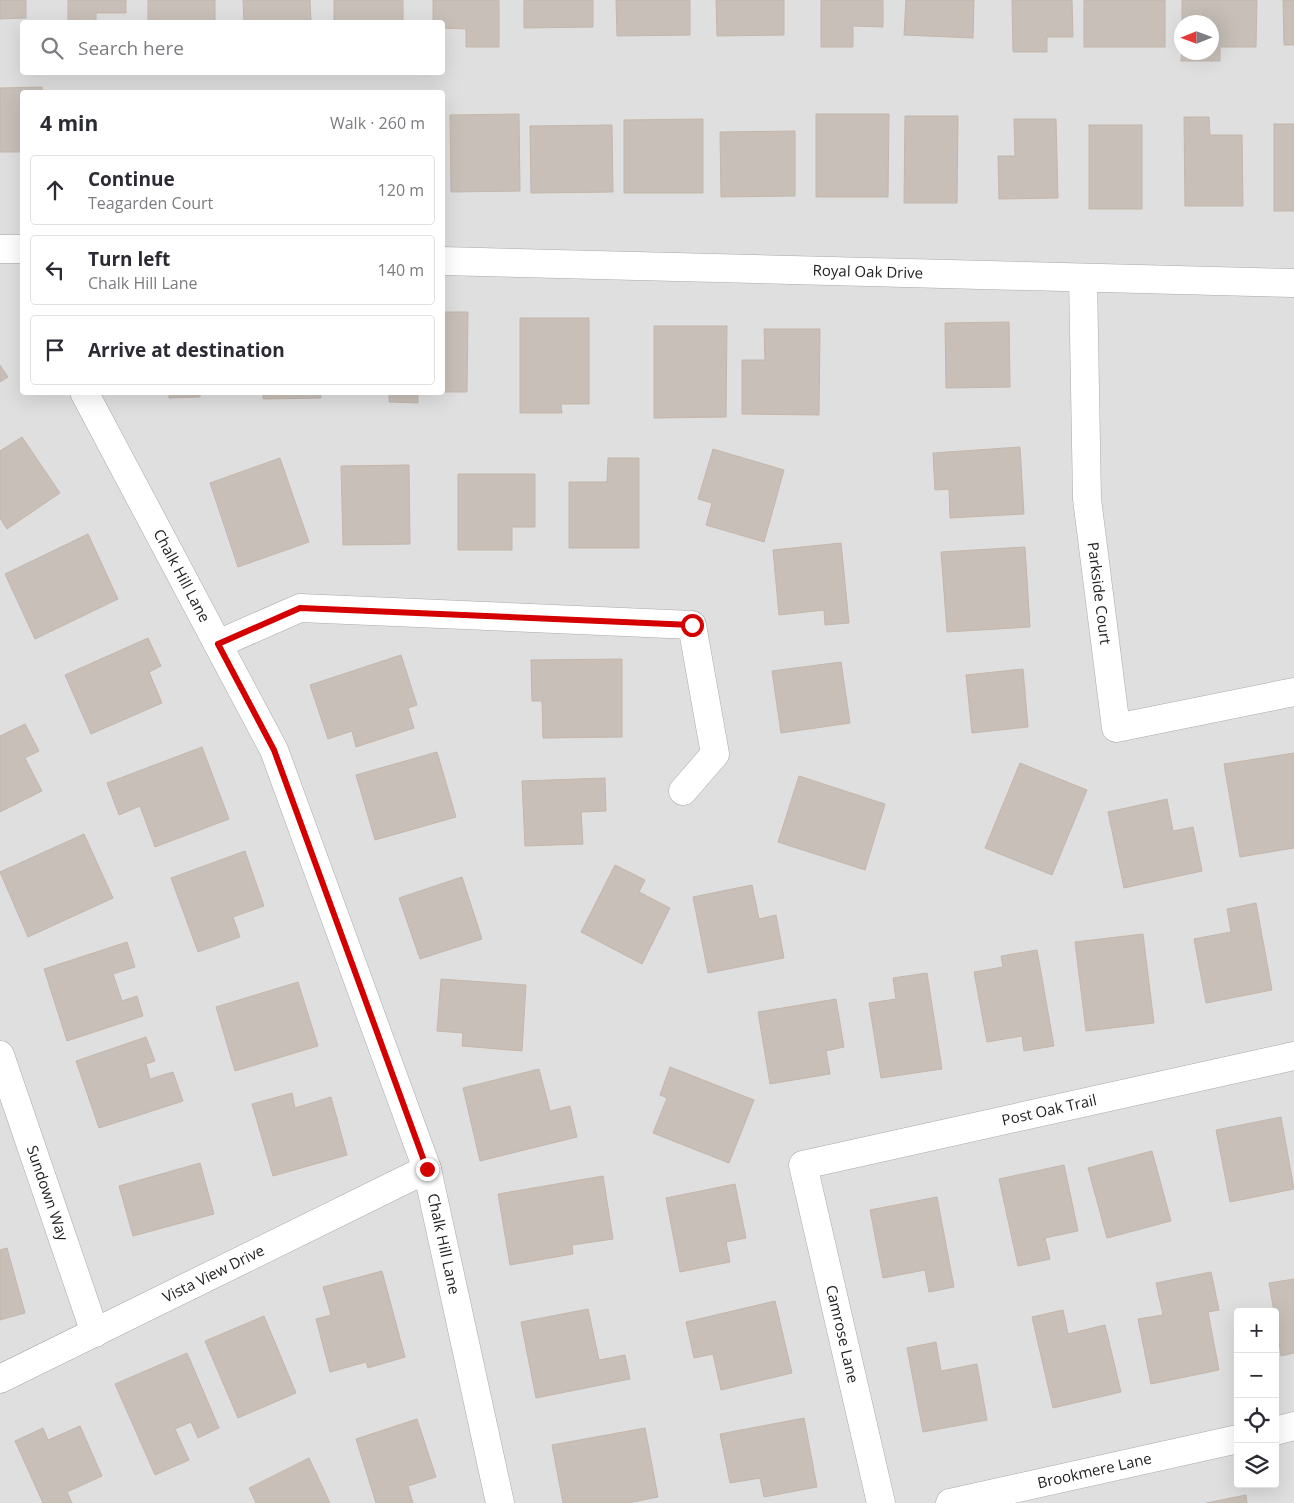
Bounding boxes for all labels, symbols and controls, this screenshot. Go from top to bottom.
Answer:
north arrow [1174,15,1219,60]
search box [20,20,445,75]
icon: search [38,34,66,62]
text: Search here [78,35,184,61]
text: 4 min [40,109,98,137]
text: Walk · 260 m [330,112,425,134]
text: Continue [88,166,175,192]
icon: ahead [41,176,69,204]
text: 120 m [378,179,424,201]
text: Teagarden Court [88,192,213,214]
text: Turn left [88,246,170,272]
icon: left [41,256,69,284]
text: 140 m [378,259,424,281]
street label: Royal Oak Drive [812,260,923,282]
text: Chalk Hill Lane [88,272,198,294]
icon: arrive [41,336,69,364]
text: Arrive at destination [88,337,285,363]
street label: Chalk Hill Lane [149,525,215,625]
street label: Parkside Court [1084,541,1116,645]
route start [681,614,704,637]
street label: Post Oak Trail [1000,1089,1098,1130]
street label: Sundown Way [23,1143,74,1244]
route end [416,1158,439,1181]
street label: Chalk Hill Lane [424,1191,465,1296]
street label: Vista View Drive [159,1240,267,1307]
street label: Camrose Lane [822,1283,864,1385]
map controls [1234,1308,1279,1488]
button: + [1234,1308,1279,1353]
button: − [1234,1353,1279,1398]
button: locate [1234,1398,1279,1443]
button: layers [1234,1443,1279,1488]
street label: Brookmere Lane [1035,1448,1153,1492]

